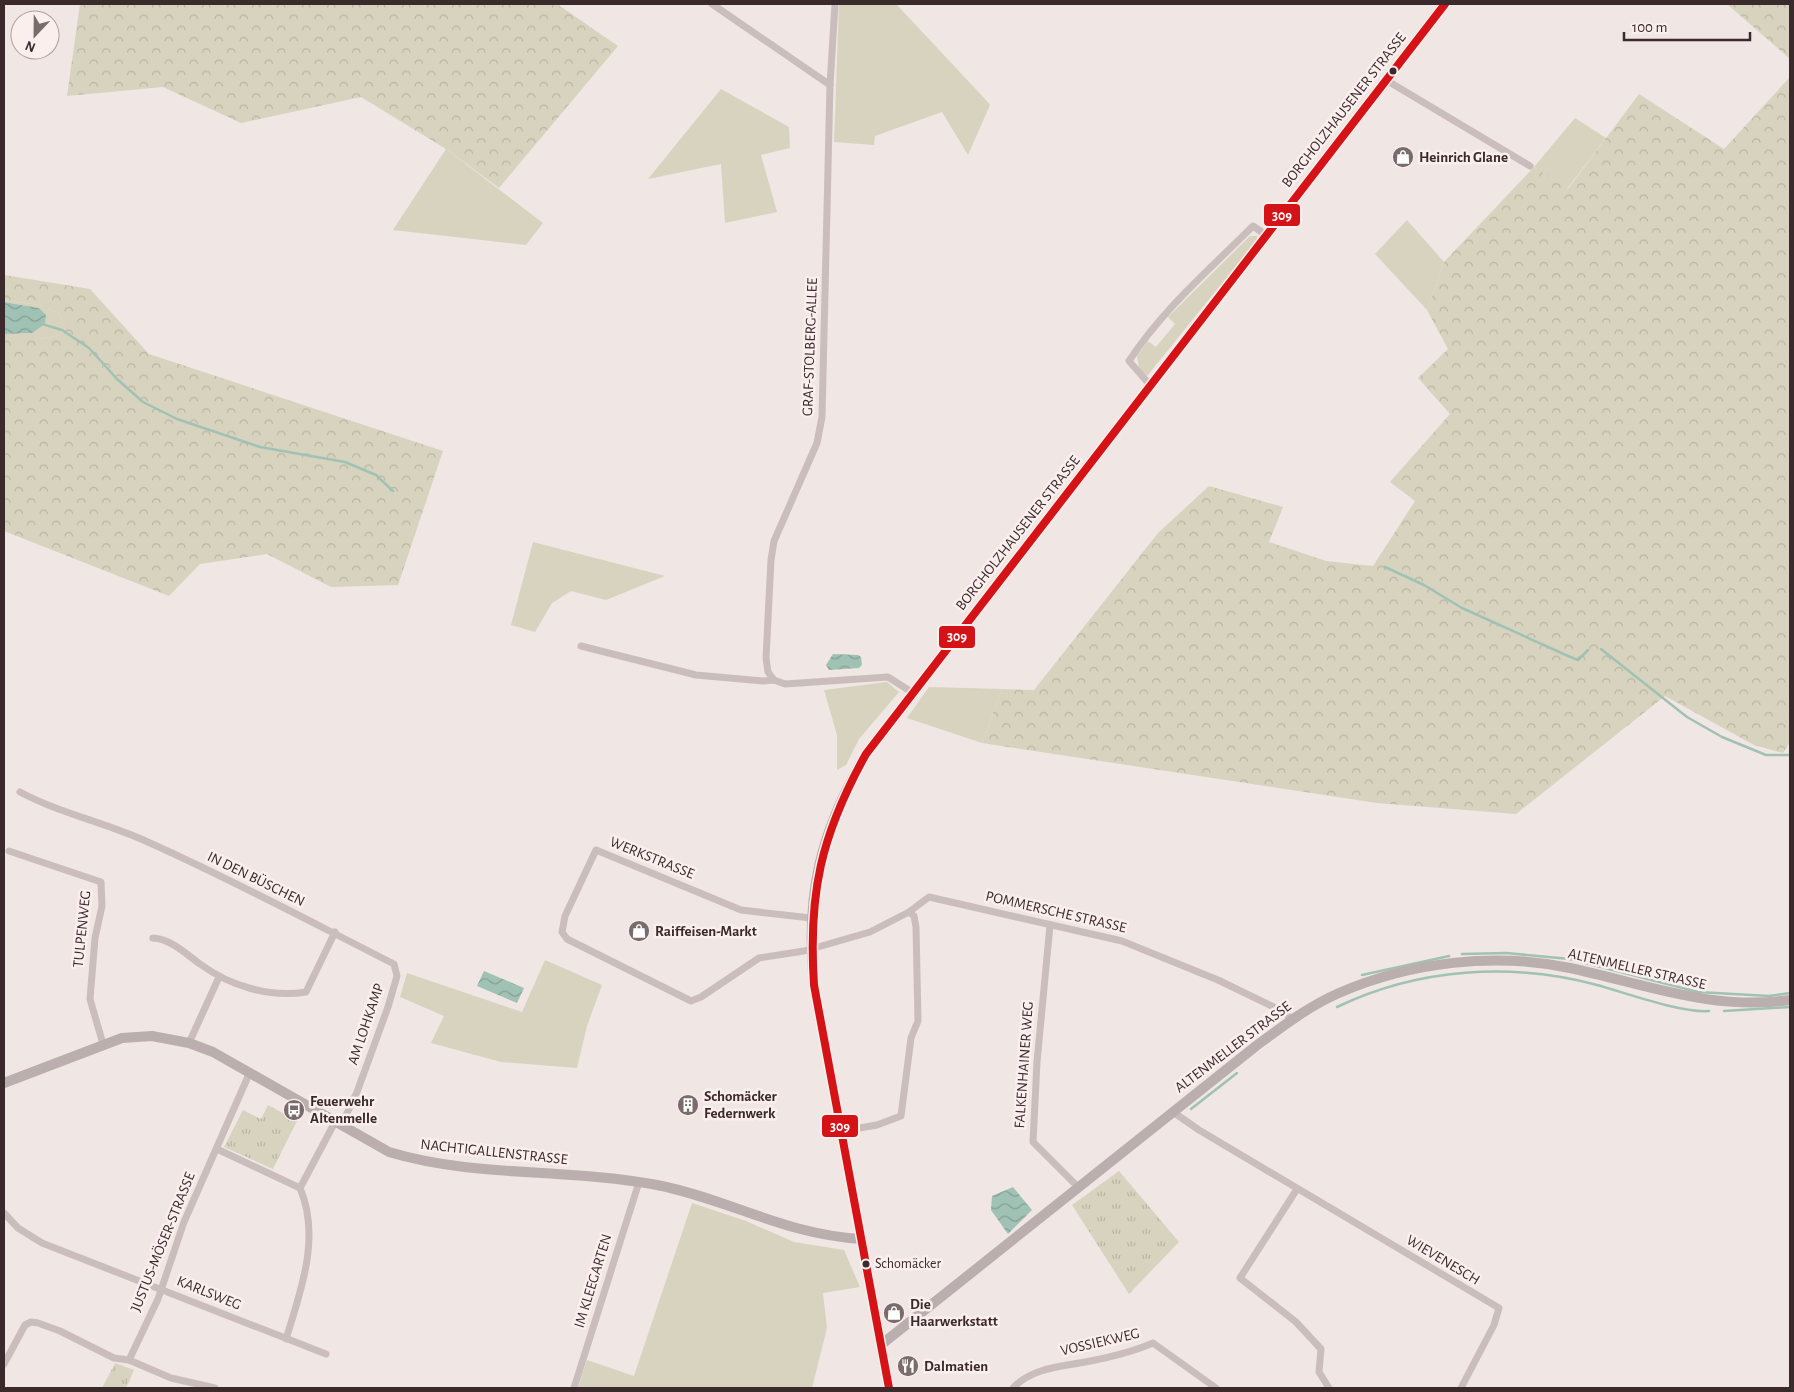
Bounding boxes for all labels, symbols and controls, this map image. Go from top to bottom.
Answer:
north arrow [10,10,60,60]
scale bar [1624,10,1750,42]
text: 100 m [1632,20,1667,35]
street label: BORGHOLZHAUSENER STRASSE [1279,30,1409,190]
text: N [23,38,38,54]
unlabelled marker [1388,66,1398,76]
shop icon: Heinrich Glane [1391,145,1415,169]
place label: Heinrich Glane [1419,150,1508,165]
line badge: 309 [1263,203,1301,227]
text: 309 [1272,209,1292,223]
street label: GRAF-STOLBERG-ALLEE [800,278,820,416]
street label: BORGHOLZHAUSENER STRASSE [953,453,1083,613]
line badge: 309 [938,625,976,649]
text: 309 [947,630,967,644]
street label: WERKSTRASSE [608,834,696,882]
street label: IN DEN BÜSCHEN [205,847,308,909]
street label: POMMERSCHE STRASSE [984,888,1128,936]
street label: TULPENWEG [70,890,94,968]
shop icon: Raiffeisen-Markt [627,919,651,943]
place label: Raiffeisen-Markt [655,924,757,939]
street label: ALTENMELLER STRASSE [1567,946,1707,992]
street label: AM LOHKAMP [345,981,387,1067]
street label: ALTENMELLER STRASSE [1172,999,1294,1095]
street label: FALKENHAINER WEG [1012,1001,1036,1129]
place label: Schomäcker Federnwerk [704,1089,778,1121]
building icon: Schomäcker Federnwerk [676,1093,700,1117]
place label: Feuerwehr Altenmelle [310,1094,377,1126]
bus stop icon: Feuerwehr Altenmelle [282,1098,306,1122]
line badge: 309 [821,1114,859,1138]
text: 309 [830,1120,850,1134]
street label: NACHTIGALLENSTRASSE [420,1137,568,1167]
street label: JUSTUS-MÖSER-STRASSE [126,1169,198,1314]
street label: IM KLEEGARTEN [572,1232,614,1330]
street label: WIEVENESCH [1404,1232,1482,1288]
place label: Schomäcker [875,1257,941,1271]
marker: Schomäcker [861,1259,871,1269]
street label: KARLSWEG [175,1273,243,1313]
place label: Die Haarwerkstatt [910,1297,998,1329]
shop icon: Die Haarwerkstatt [882,1301,906,1325]
street label: VOSSIEKWEG [1059,1326,1141,1358]
restaurant icon: Dalmatien [896,1354,920,1378]
place label: Dalmatien [924,1359,988,1374]

